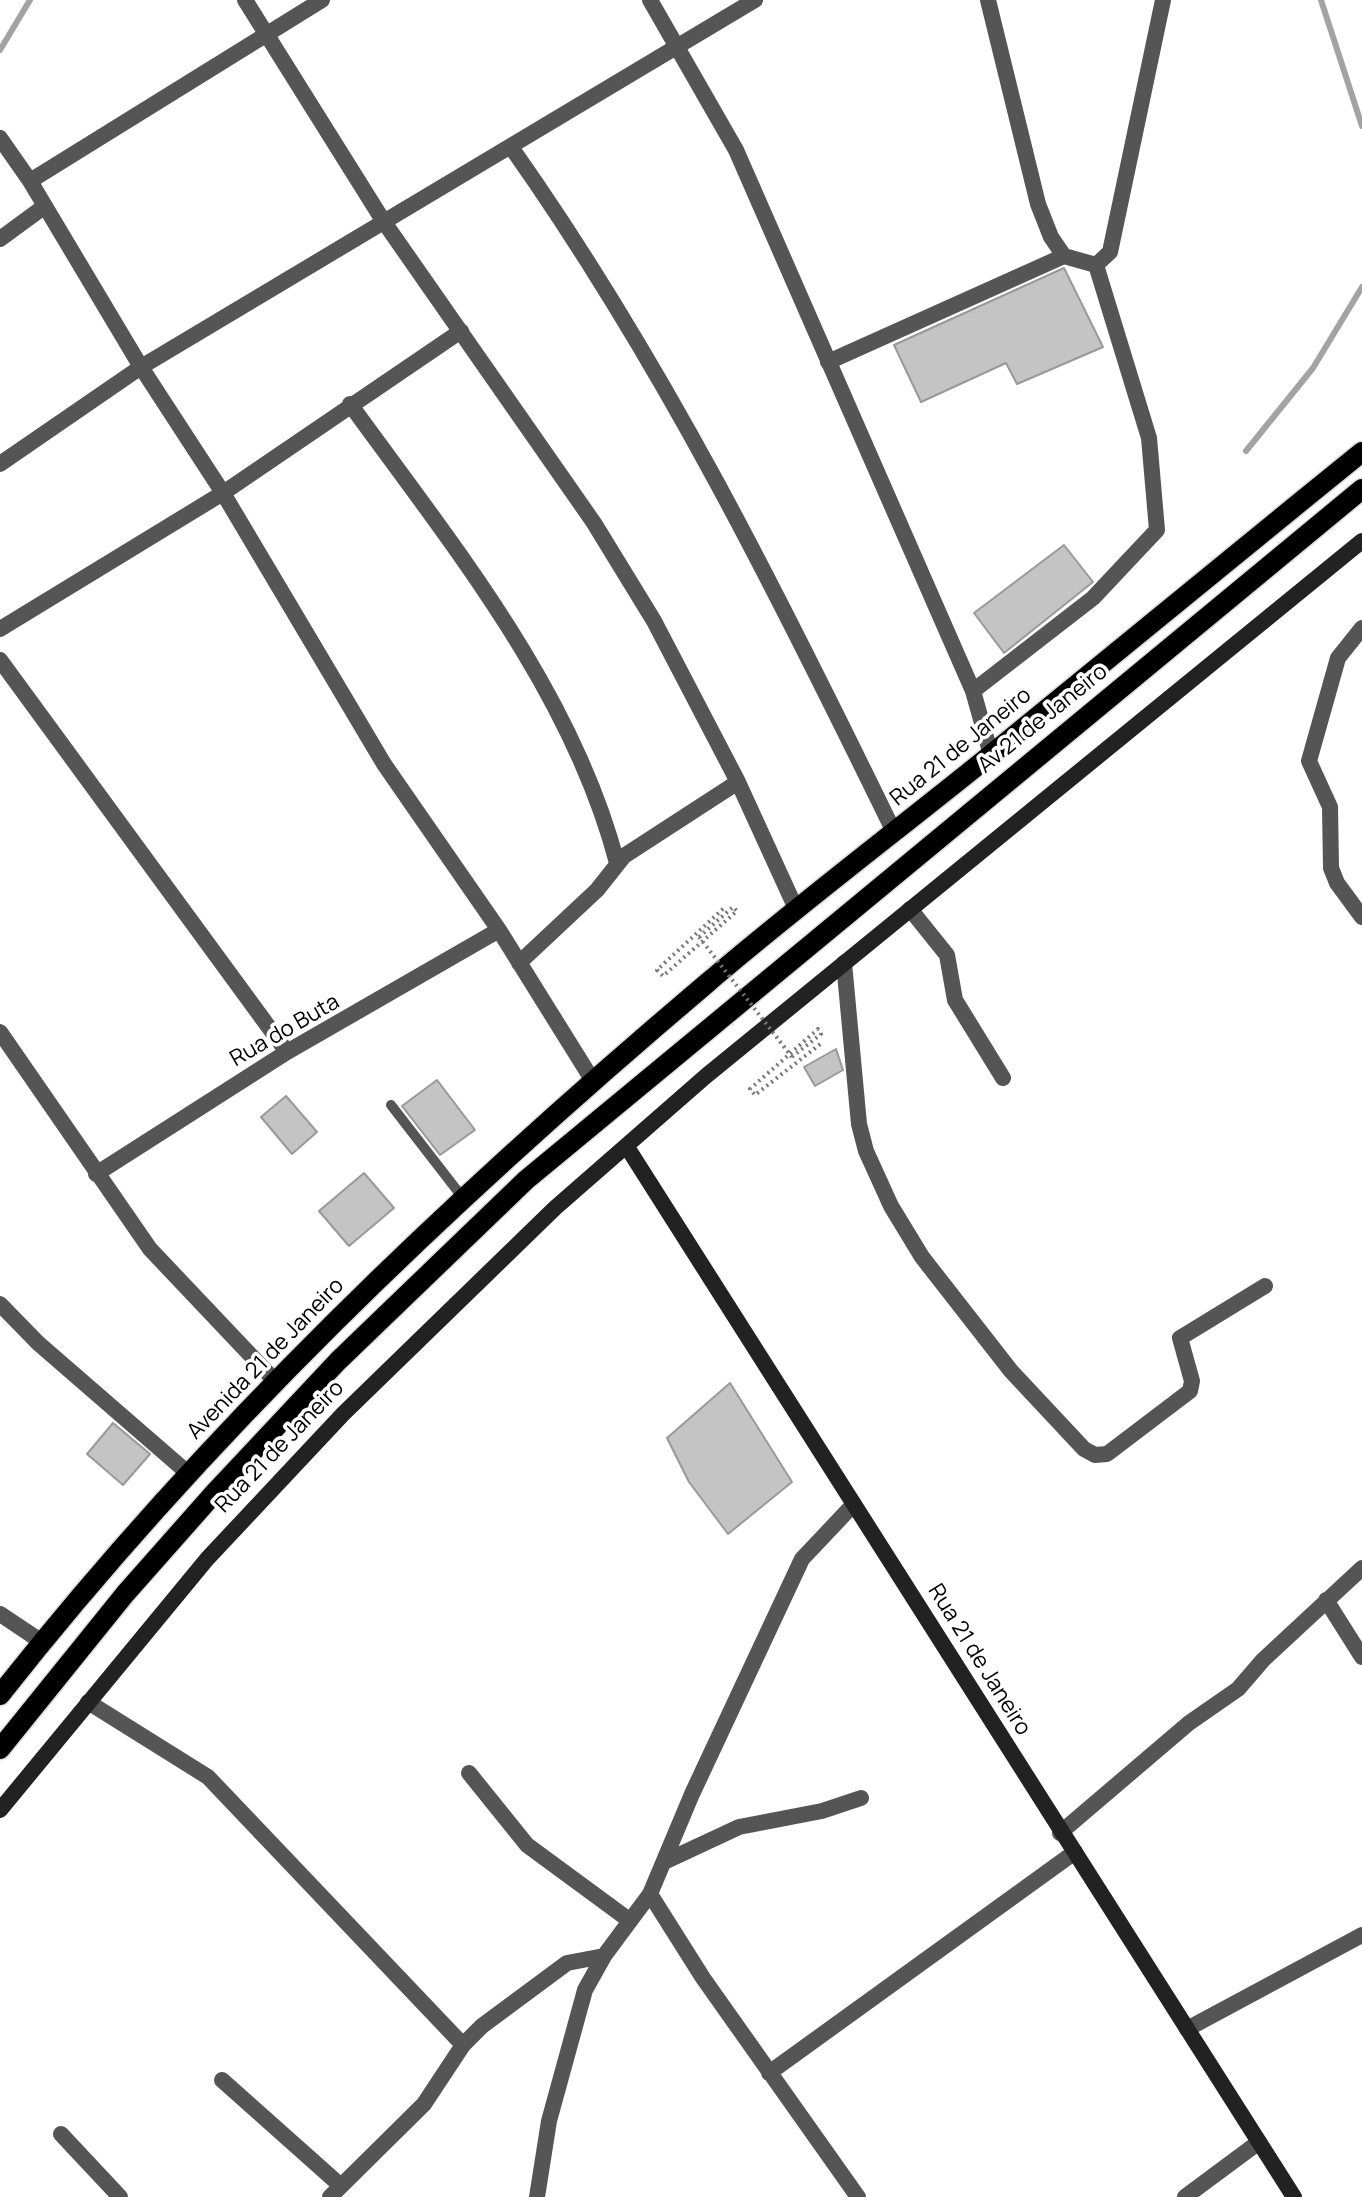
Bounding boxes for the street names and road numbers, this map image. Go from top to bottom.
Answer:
street label: Av 21 de Janeiro [973,659,1113,779]
street label: Rua 21 de Janeiro [885,682,1037,812]
street label: Rua do Buta [226,989,344,1073]
street label: Avenida 21 de Janeiro [182,1273,350,1445]
street label: Rua 21 de Janeiro [210,1375,350,1519]
street label: Rua 21 de Janeiro [922,1579,1036,1741]

